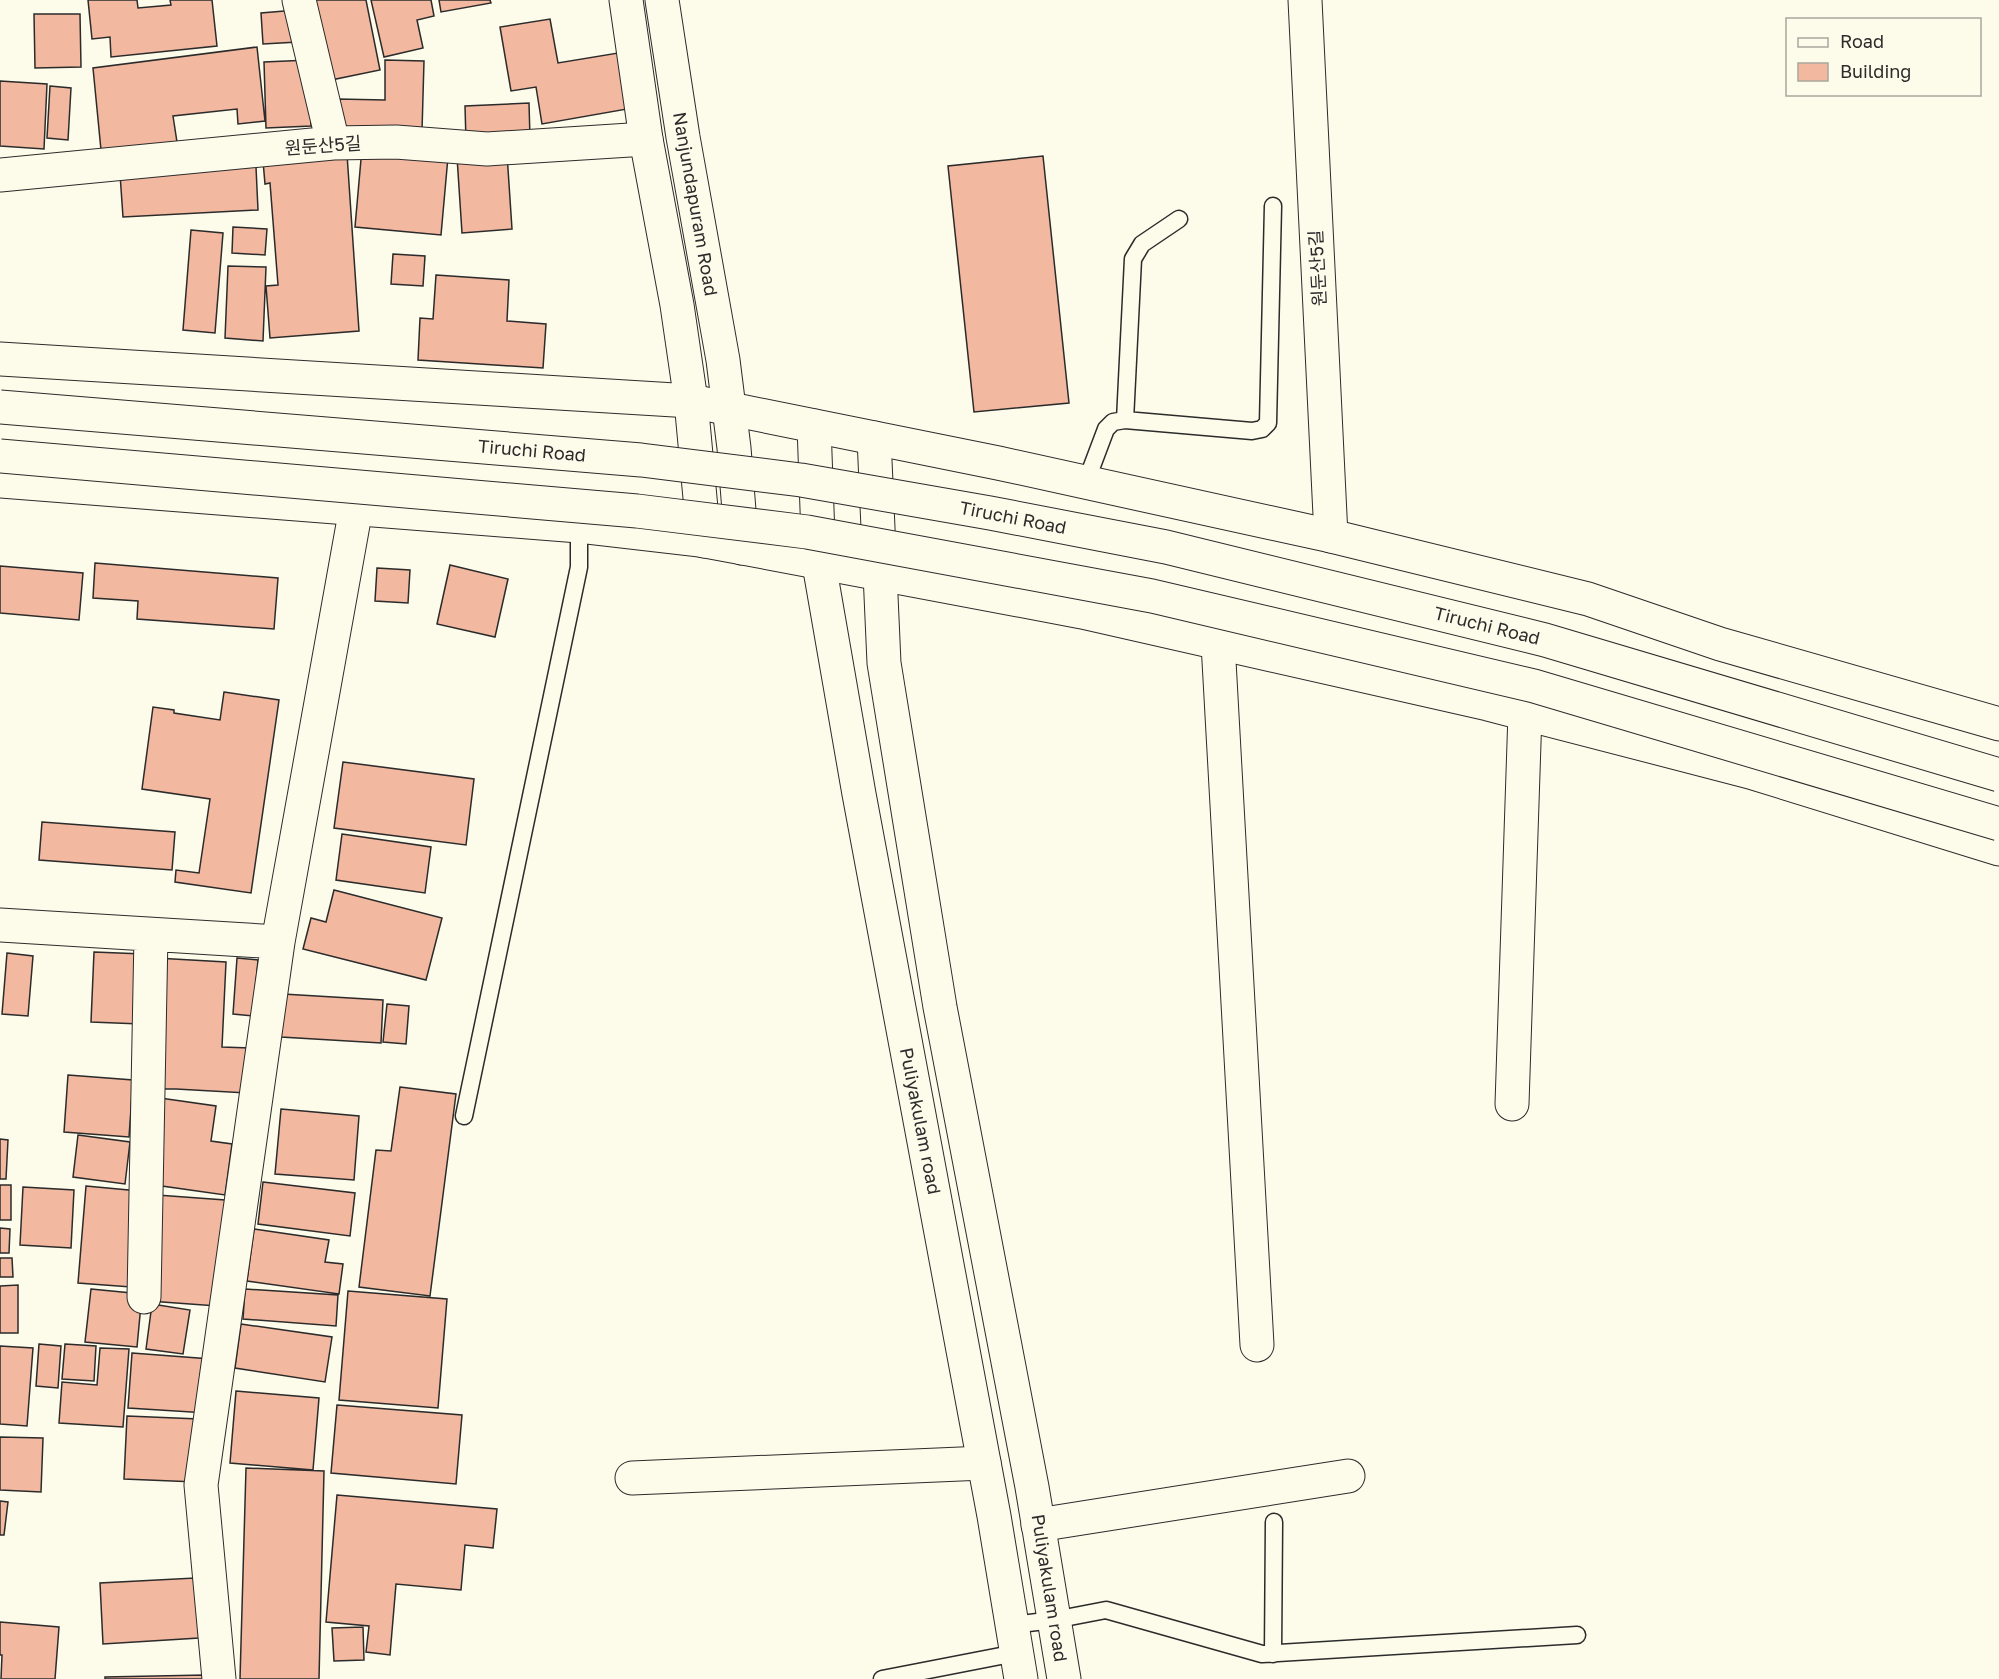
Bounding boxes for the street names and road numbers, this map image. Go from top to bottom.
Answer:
street label: Nanjundapuram Road [669,110,723,298]
street label: 원둔산5길 [284,131,362,159]
street label: 원둔산5길 [1304,229,1330,307]
street label: Tiruchi Road [477,434,587,466]
street label: Tiruchi Road [958,496,1068,538]
street label: Tiruchi Road [1432,601,1542,649]
street label: Puliyakulam road [896,1045,946,1196]
street label: Puliyakulam road [1027,1512,1073,1663]

